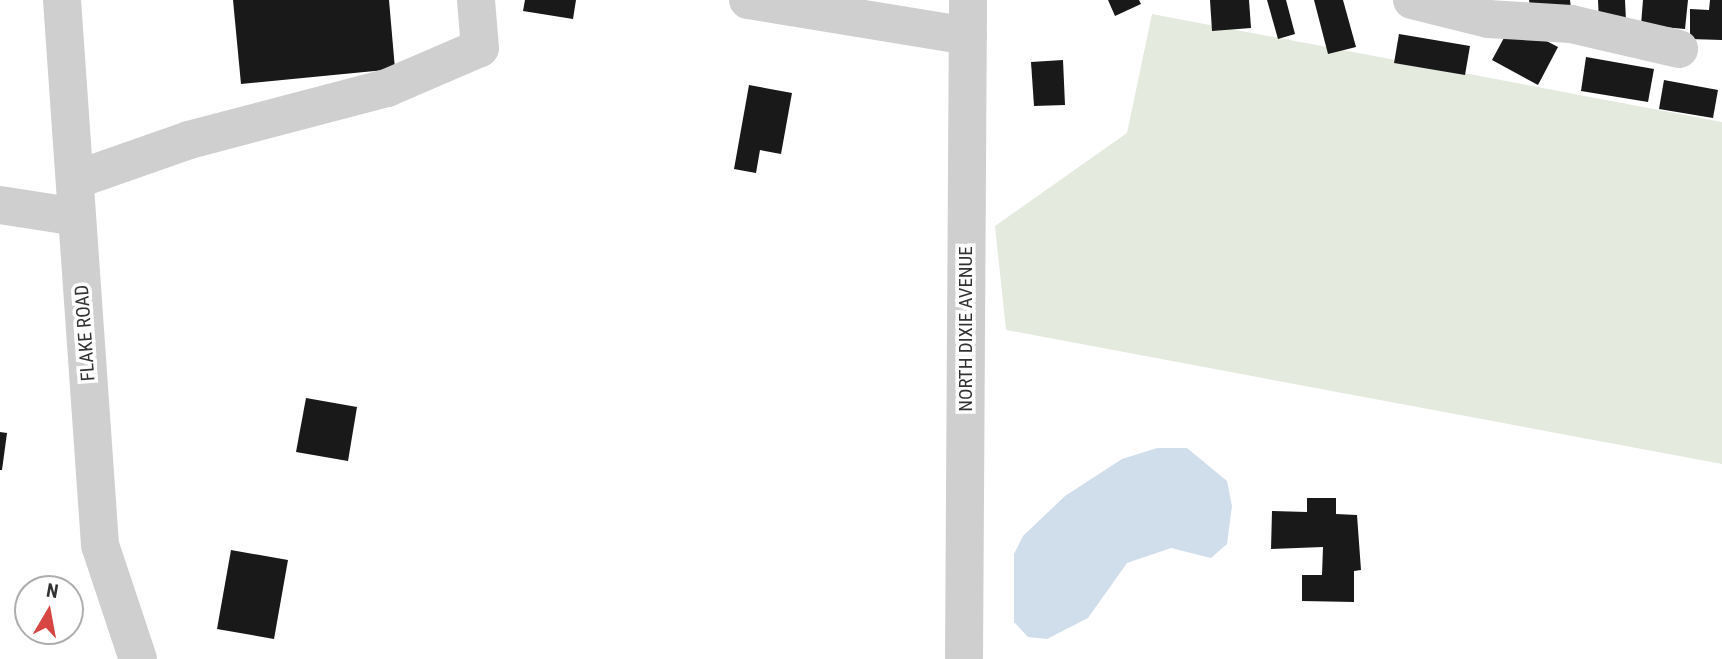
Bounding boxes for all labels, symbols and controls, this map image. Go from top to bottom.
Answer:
street label: NORTH DIXIE AVENUE [955,246,977,412]
street label: FLAKE ROAD [70,284,100,382]
north arrow [14,575,84,645]
text: N [45,578,60,603]

